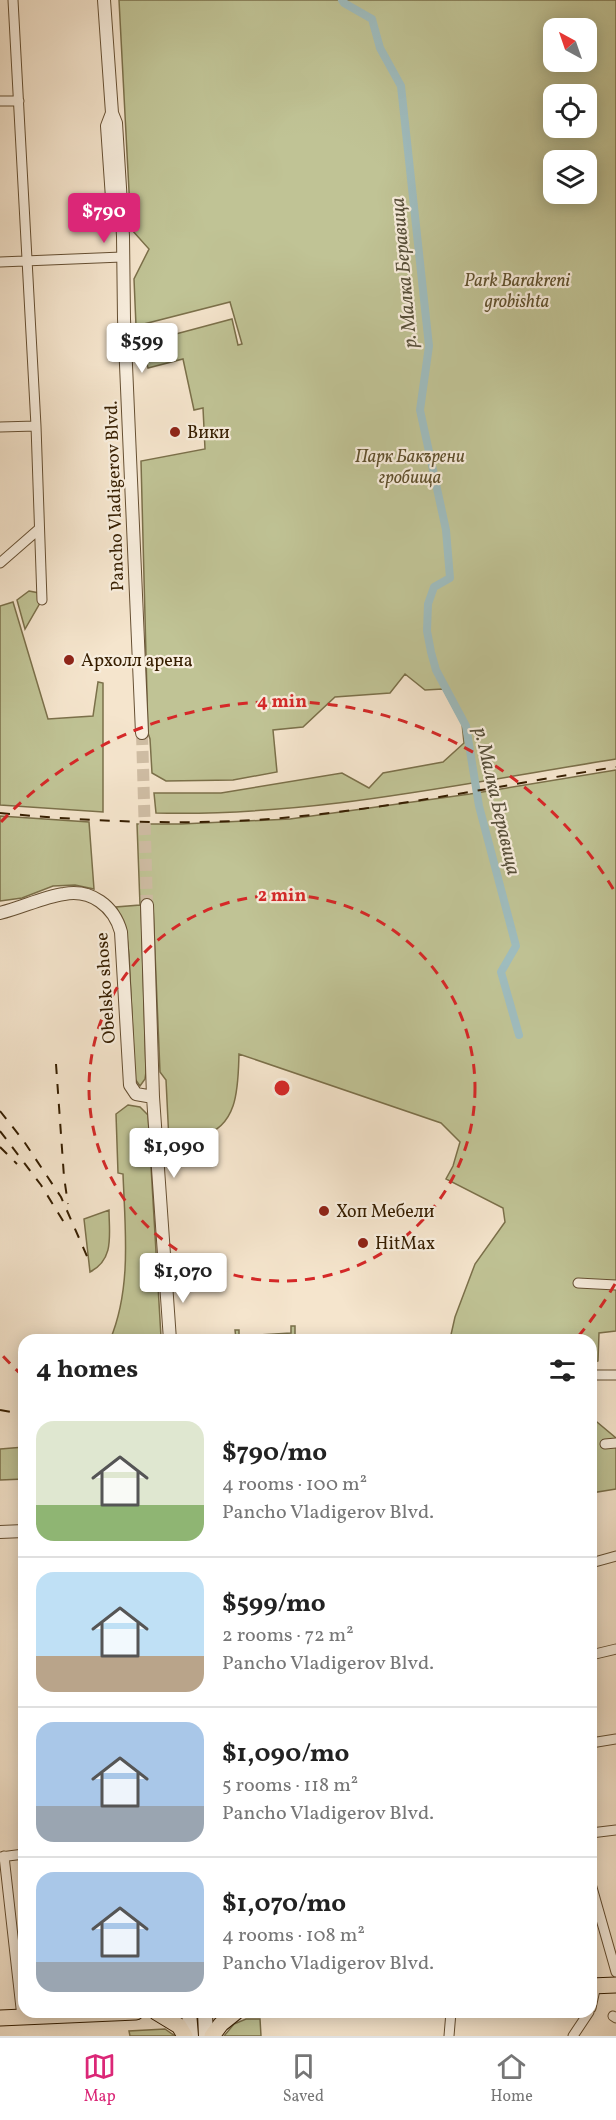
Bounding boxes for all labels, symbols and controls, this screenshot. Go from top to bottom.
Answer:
north arrow [543,18,597,72]
map controls [543,18,597,204]
button: locate [543,84,597,138]
button: layers [543,150,597,204]
pin: $790 [68,193,140,244]
water label: р. Малка Беравица [384,196,426,349]
text: $790 [82,198,126,226]
park label: Park Barakreni grobishta [464,269,571,315]
pin: $599 [106,323,178,374]
text: $599 [121,328,163,356]
street label: Pancho Vladigerov Blvd. [100,400,131,592]
place label: Вики [187,421,230,446]
marker: Вики [168,425,182,439]
park label: Парк Бакърени гробища [355,445,465,491]
place label: Архолл арена [81,649,193,674]
marker: Архолл арена [62,653,76,667]
text: 4 min [257,690,307,715]
water label: р. Малка Беравица [465,725,527,878]
text: 2 min [258,884,306,909]
street label: Obelsko shose [90,931,123,1044]
centre of rings [272,1078,292,1098]
pin: $1,090 [125,1128,223,1179]
text: $1,090 [144,1133,204,1161]
place label: Хоп Мебели [336,1200,435,1225]
marker: Хоп Мебели [317,1204,331,1218]
place label: HitMax [375,1232,435,1257]
marker: HitMax [356,1236,370,1250]
pin: $1,070 [134,1253,232,1304]
text: $1,070 [154,1258,212,1286]
text: 4 homes [36,1352,138,1388]
icon: filters [546,1354,579,1387]
text: $790/mo [222,1435,327,1471]
icon: home [84,1445,156,1517]
text: 4 rooms · 100 m² [222,1471,367,1499]
text: Pancho Vladigerov Blvd. [222,1499,434,1527]
text: $599/mo [222,1586,326,1622]
icon: home [84,1596,156,1668]
text: 2 rooms · 72 m² [222,1622,354,1650]
text: Pancho Vladigerov Blvd. [222,1650,434,1678]
text: $1,090/mo [222,1736,349,1772]
icon: home [84,1746,156,1818]
text: 5 rooms · 118 m² [222,1772,358,1800]
text: Pancho Vladigerov Blvd. [222,1800,434,1828]
text: $1,070/mo [222,1886,346,1922]
icon: home [84,1896,156,1968]
text: 4 rooms · 108 m² [222,1922,365,1950]
text: Pancho Vladigerov Blvd. [222,1950,434,1978]
tab: Map [83,2050,116,2108]
tab: Saved [283,2050,324,2108]
tab: Home [490,2050,533,2108]

